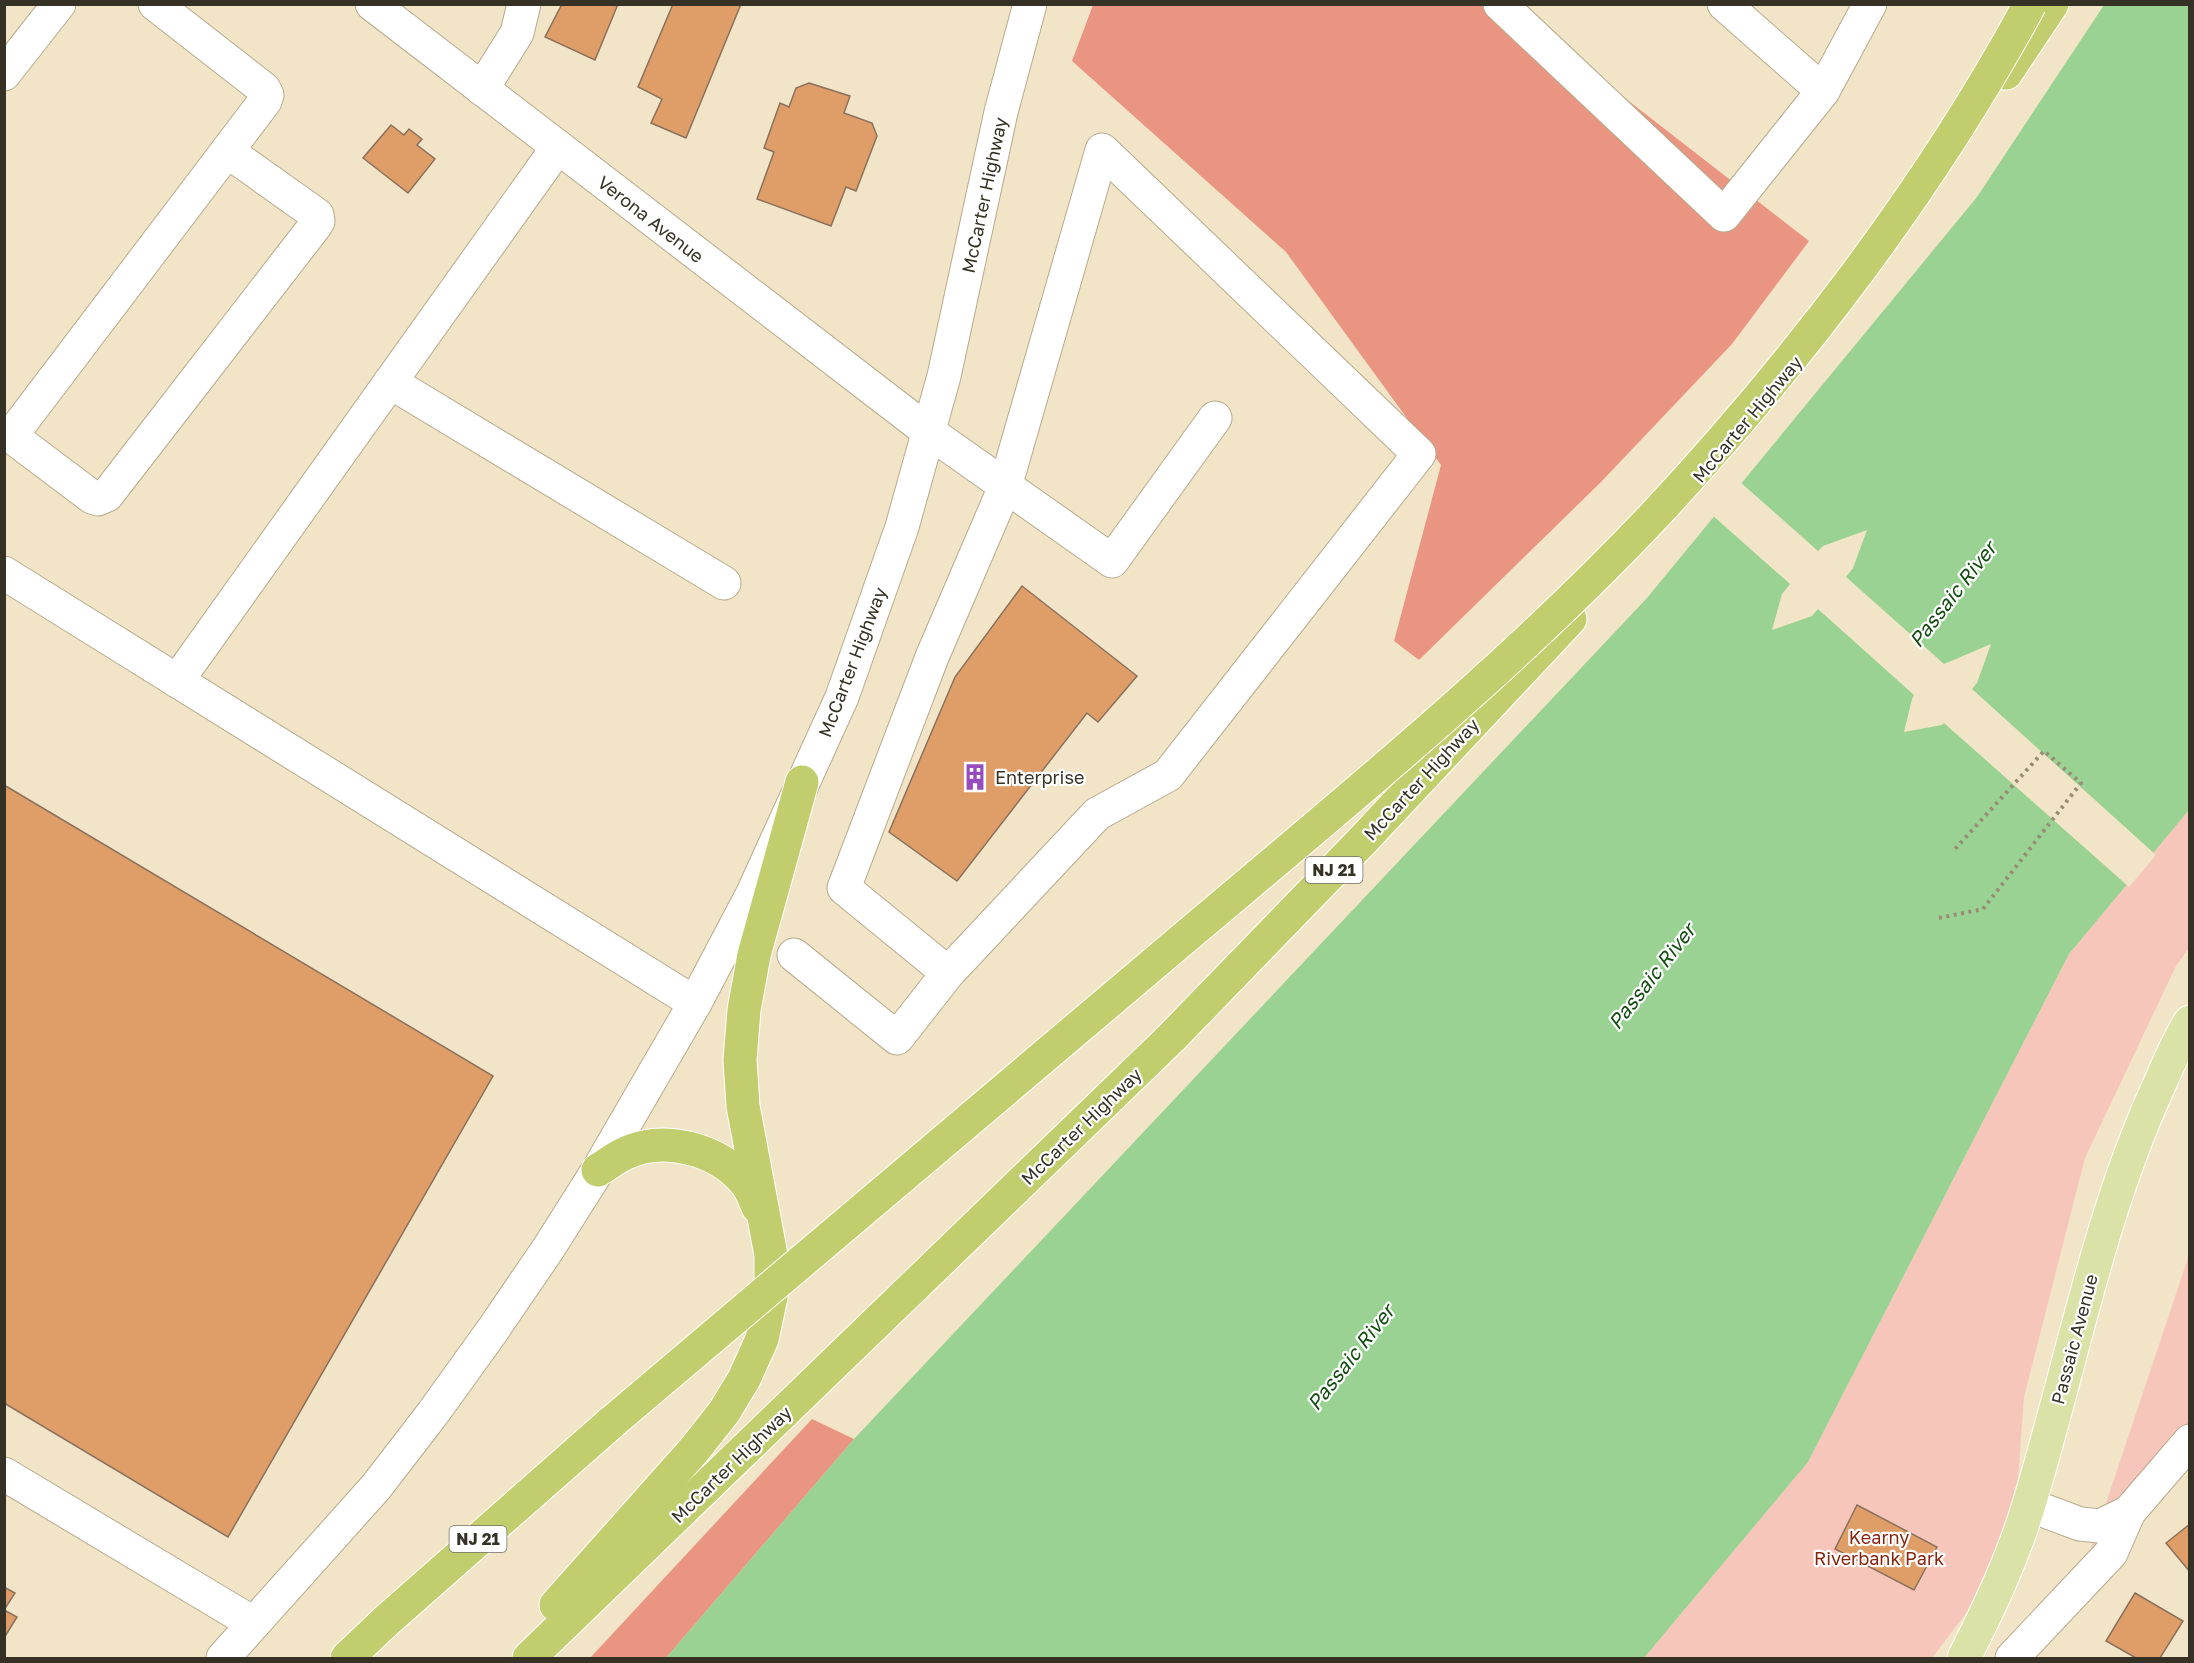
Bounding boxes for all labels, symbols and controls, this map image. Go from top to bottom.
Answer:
street label: McCarter Highway [957,115,1011,275]
street label: Verona Avenue [594,171,708,267]
street label: McCarter Highway [1688,351,1806,487]
water label: Passaic River [1903,534,2003,651]
street label: McCarter Highway [813,584,891,740]
street label: McCarter Highway [1359,713,1483,845]
building icon: Enterprise [960,762,990,792]
place label: Enterprise [995,766,1084,788]
road number: NJ 21 [1306,857,1362,883]
water label: Passaic River [1602,916,1702,1033]
street label: McCarter Highway [1016,1063,1146,1189]
street label: Passaic Avenue [2046,1272,2102,1406]
water label: Passaic River [1301,1297,1401,1414]
street label: McCarter Highway [666,1401,796,1527]
road number: NJ 21 [450,1526,506,1552]
park label: Kearny Riverbank Park [1814,1526,1944,1569]

